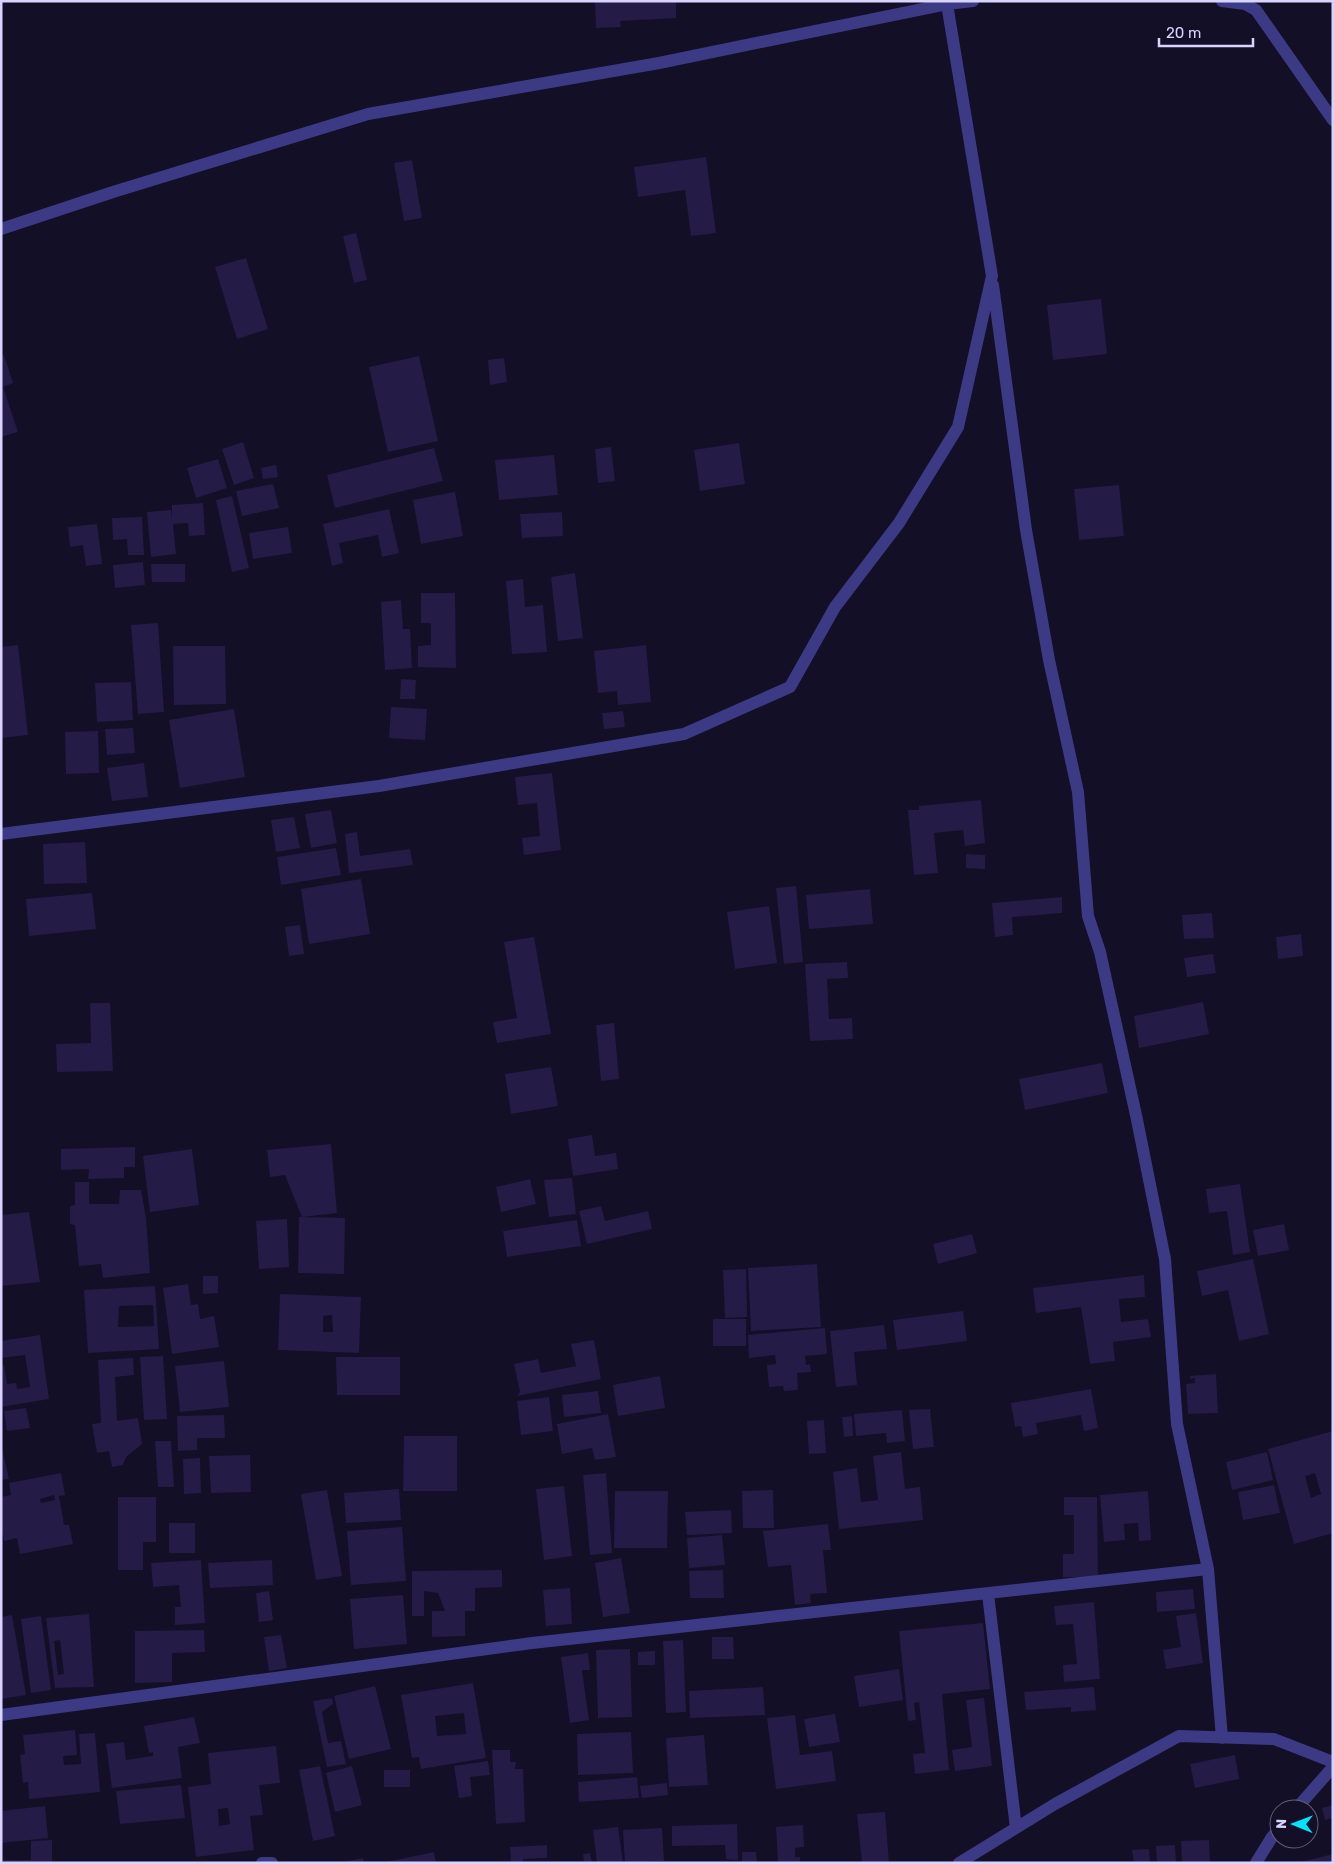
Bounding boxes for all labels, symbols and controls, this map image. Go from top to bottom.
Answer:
scale bar [1159,15,1253,47]
text: 20 m [1166,24,1201,42]
north arrow [1269,1799,1319,1849]
text: N [1273,1819,1290,1829]

